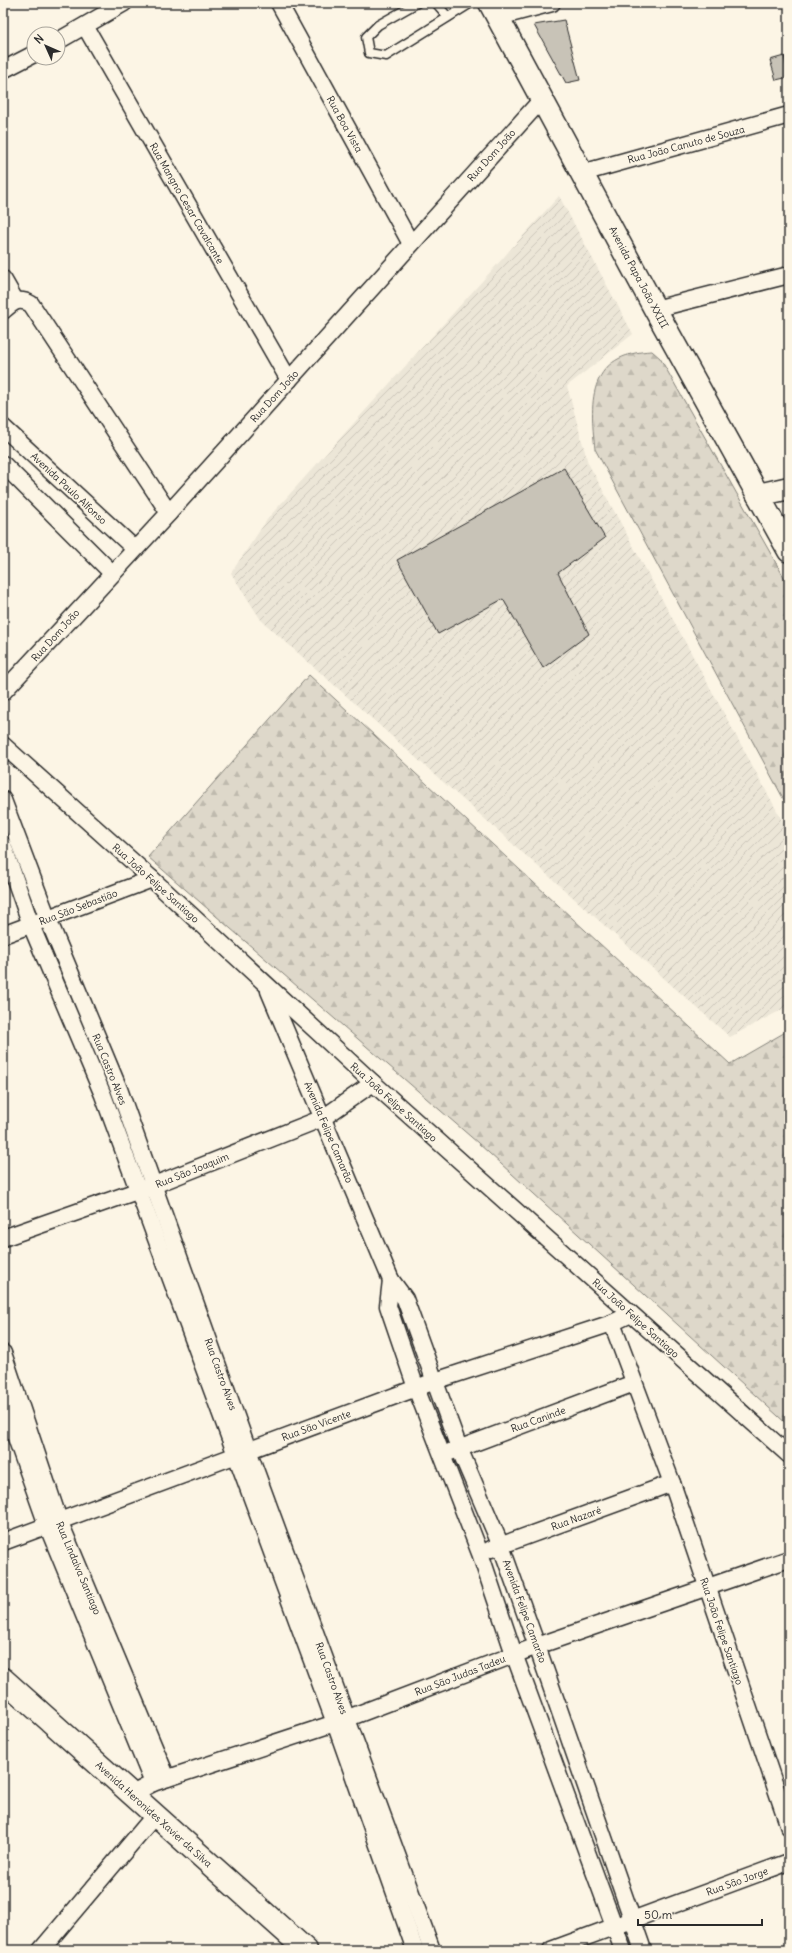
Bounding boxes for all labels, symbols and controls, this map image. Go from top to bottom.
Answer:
north arrow [26,26,66,66]
text: N [31,31,47,47]
street label: Rua Boa Vista [324,94,366,155]
street label: Rua João Canuto de Souza [626,123,746,166]
street label: Rua Dom João [464,126,519,184]
street label: Rua Mangno Cesar Cavalcante [147,140,227,266]
street label: Avenida Papa João XXIII [606,224,671,331]
street label: Rua Dom João [247,367,302,425]
street label: Avenida Paulo Alfonso [28,450,110,527]
street label: Rua Dom João [28,606,83,664]
street label: Rua João Felipe Santiago [110,841,202,926]
street label: Rua São Sebastião [37,886,120,928]
street label: Rua Castro Alves [89,1032,130,1107]
street label: Rua João Felipe Santiago [348,1060,440,1145]
street label: Avenida Felipe Camarão [301,1079,356,1185]
street label: Rua São Joaquim [154,1150,231,1191]
street label: Rua João Felipe Santiago [590,1276,682,1361]
street label: Rua Castro Alves [201,1336,240,1412]
street label: Rua Caninde [509,1404,567,1435]
street label: Rua São Vicente [280,1407,352,1444]
street label: Rua Nazaré [549,1503,603,1534]
street label: Rua Lindalva Santiago [53,1520,104,1617]
street label: Avenida Felipe Camarão [500,1558,549,1665]
street label: Rua João Felipe Santiago [697,1576,746,1687]
street label: Rua Castro Alves [312,1640,351,1716]
street label: Rua São Judas Tadeu [413,1652,508,1699]
street label: Avenida Heronides Xavier da Silva [93,1759,215,1870]
street label: Rua São Jorge [704,1864,770,1899]
scale bar [638,1901,762,1927]
text: 50 m [644,1907,673,1922]

